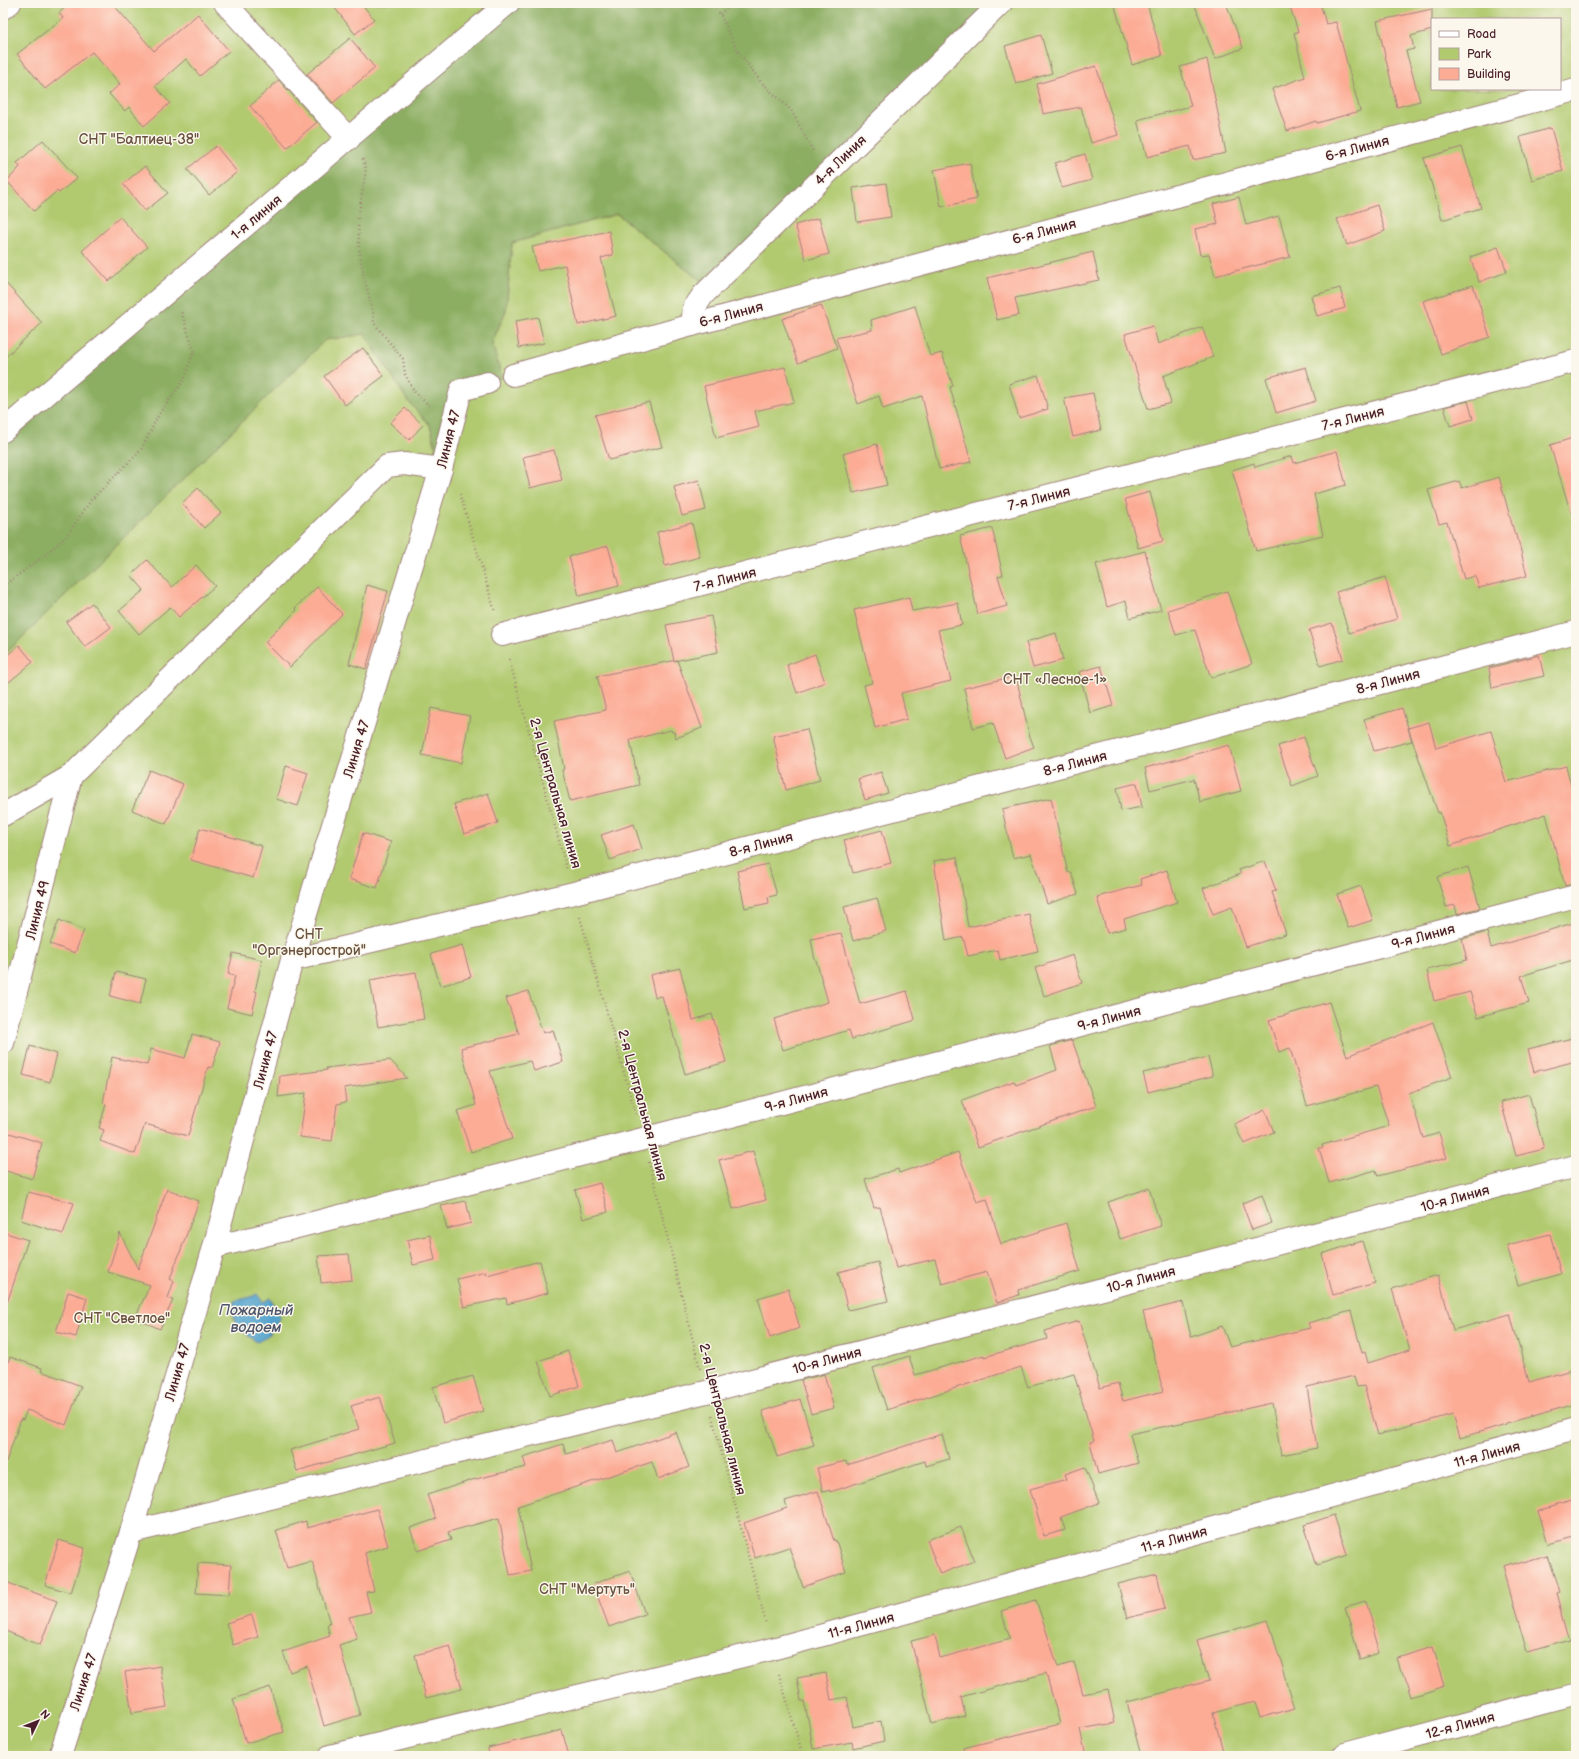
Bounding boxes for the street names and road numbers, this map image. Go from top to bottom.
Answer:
street label: 4-я Линия [811,131,870,189]
street label: 6-я Линия [1323,132,1391,165]
street label: 1-я линия [227,191,285,244]
street label: 6-я Линия [1010,215,1078,248]
street label: 6-я Линия [697,298,765,331]
street label: 7-я Линия [1320,402,1386,434]
street label: Линия 47 [433,408,464,471]
street label: 7-я Линия [1006,482,1072,514]
street label: 7-я Линия [692,563,758,595]
street label: 8-я Линия [1355,665,1422,698]
street label: 2-я Центральная линия [526,716,585,871]
street label: Линия 47 [339,718,373,781]
street label: 8-я Линия [1042,747,1109,780]
street label: 8-я Линия [728,828,795,861]
street label: Линия 49 [22,879,53,943]
street label: 9-я Линия [1390,920,1457,953]
street label: 9-я Линия [1076,1002,1143,1035]
street label: 2-я Центральная линия [614,1028,671,1183]
street label: Линия 47 [249,1029,281,1092]
street label: 9-я Линия [763,1083,830,1116]
street label: 10-я Линия [1419,1181,1492,1216]
street label: 10-я Линия [1105,1262,1178,1297]
street label: Линия 47 [161,1341,194,1404]
street label: 2-я Центральная линия [695,1341,750,1497]
street label: 10-я Линия [791,1343,864,1378]
street label: 11-я Линия [1452,1437,1522,1471]
street label: 11-я Линия [1139,1522,1209,1556]
street label: 11-я Линия [826,1608,896,1642]
street label: Линия 47 [66,1651,101,1714]
street label: 12-я Линия [1424,1708,1497,1743]

